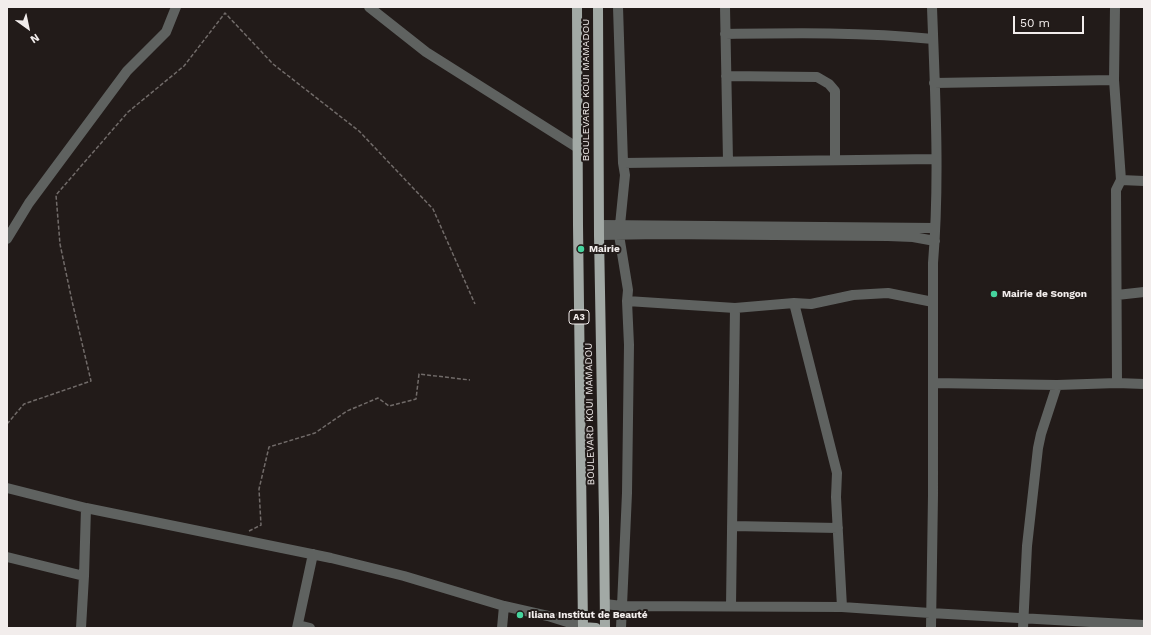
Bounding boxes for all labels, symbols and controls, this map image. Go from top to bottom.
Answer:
north arrow [8,8,48,48]
scale bar [1015,8,1086,34]
text: 50 m [1020,16,1050,30]
street label: BOULEVARD KOUI MAMADOU [580,19,592,161]
text: N [28,31,42,46]
place label: Mairie [589,243,620,255]
marker: Mairie [576,244,586,254]
place label: Mairie de Songon [1002,288,1087,300]
marker: Mairie de Songon [989,289,999,299]
road number: A3 [569,310,589,324]
street label: BOULEVARD KOUI MAMADOU [583,343,597,485]
place label: Iliana Institut de Beauté [528,609,647,621]
marker: Iliana Institut de Beauté [515,610,525,620]

